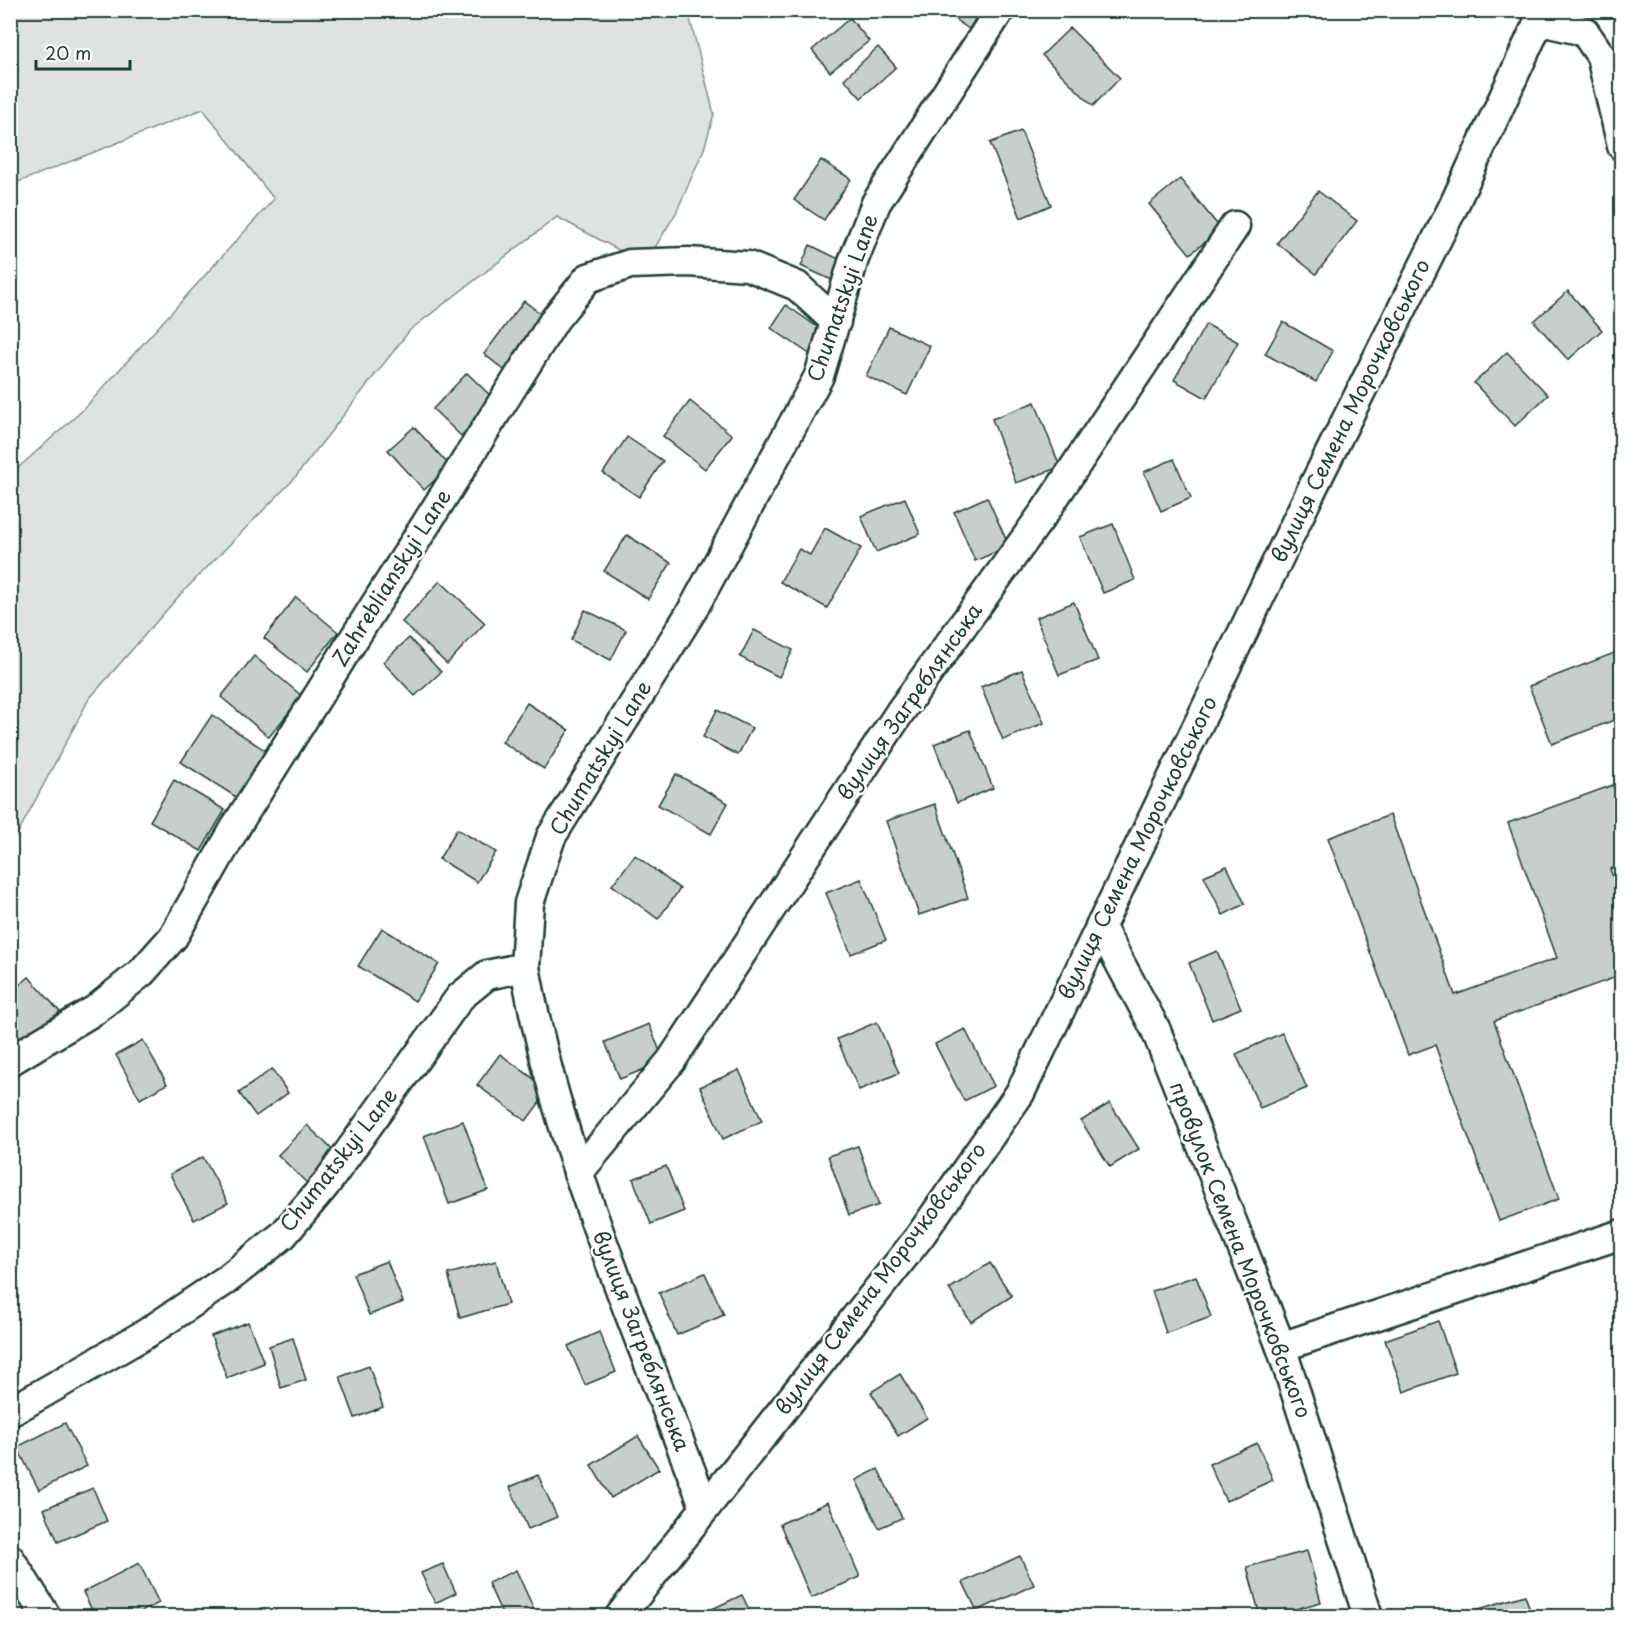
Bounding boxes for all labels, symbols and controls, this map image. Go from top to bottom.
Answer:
scale bar [36,33,130,71]
text: 20 m [45,39,91,66]
street label: Chumatskyi Lane [797,209,885,386]
street label: вулиця Семена Морочковського [1262,253,1437,567]
street label: Zahreblianskyi Lane [323,482,458,672]
street label: вулиця Загреблянська [828,596,989,806]
street label: Chumatskyi Lane [540,673,658,840]
street label: вулиця Семена Морочковського [1049,690,1224,1004]
street label: провулок Семена Морочковського [1163,1076,1321,1422]
street label: Chumatskyi Lane [271,1080,404,1238]
street label: вулиця Семена Морочковського [766,1135,993,1421]
street label: вулиця Загреблянська [586,1225,700,1455]

